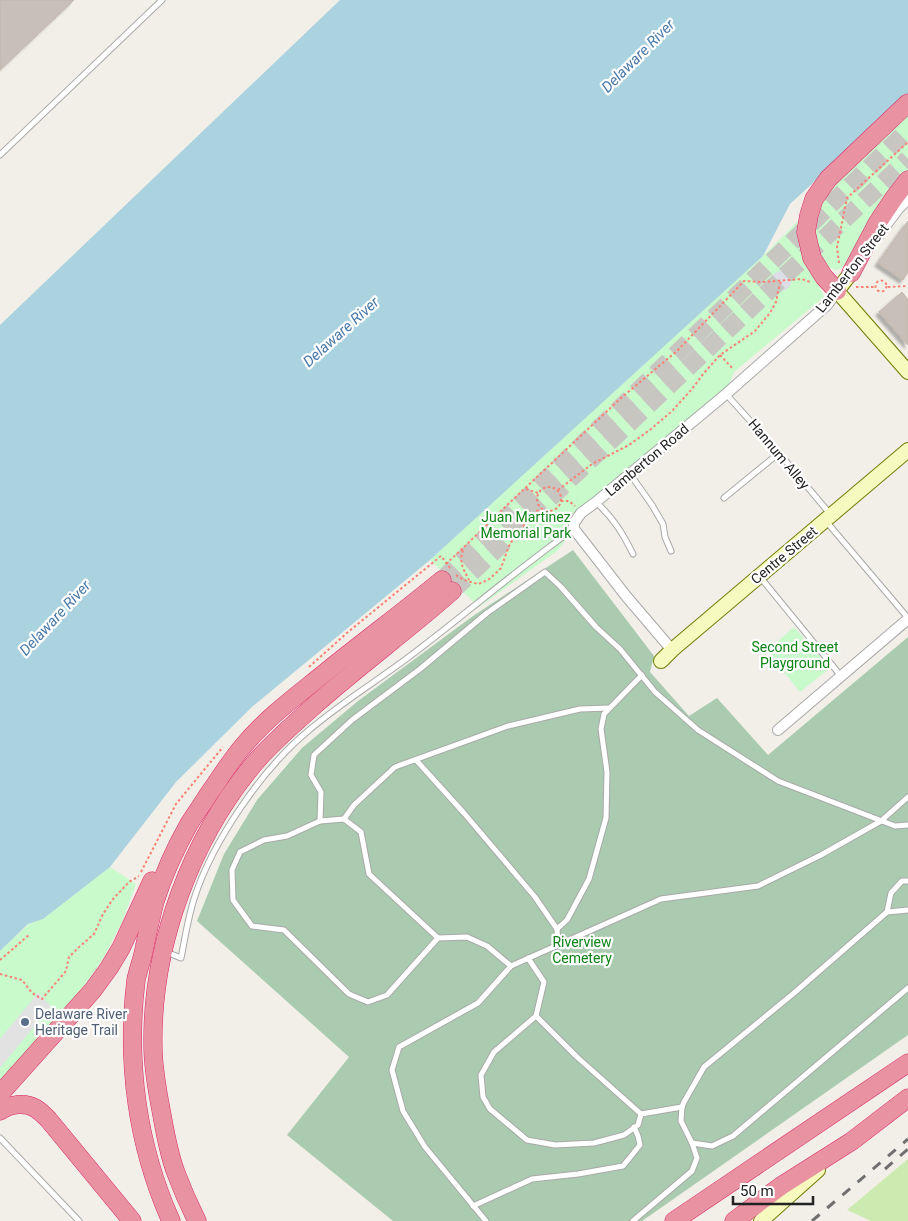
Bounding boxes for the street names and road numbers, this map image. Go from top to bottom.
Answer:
street label: Lamberton Street [812,220,892,316]
street label: Hannum Alley [745,416,813,493]
street label: Lamberton Road [602,421,692,499]
street label: Centre Street [748,522,821,587]

